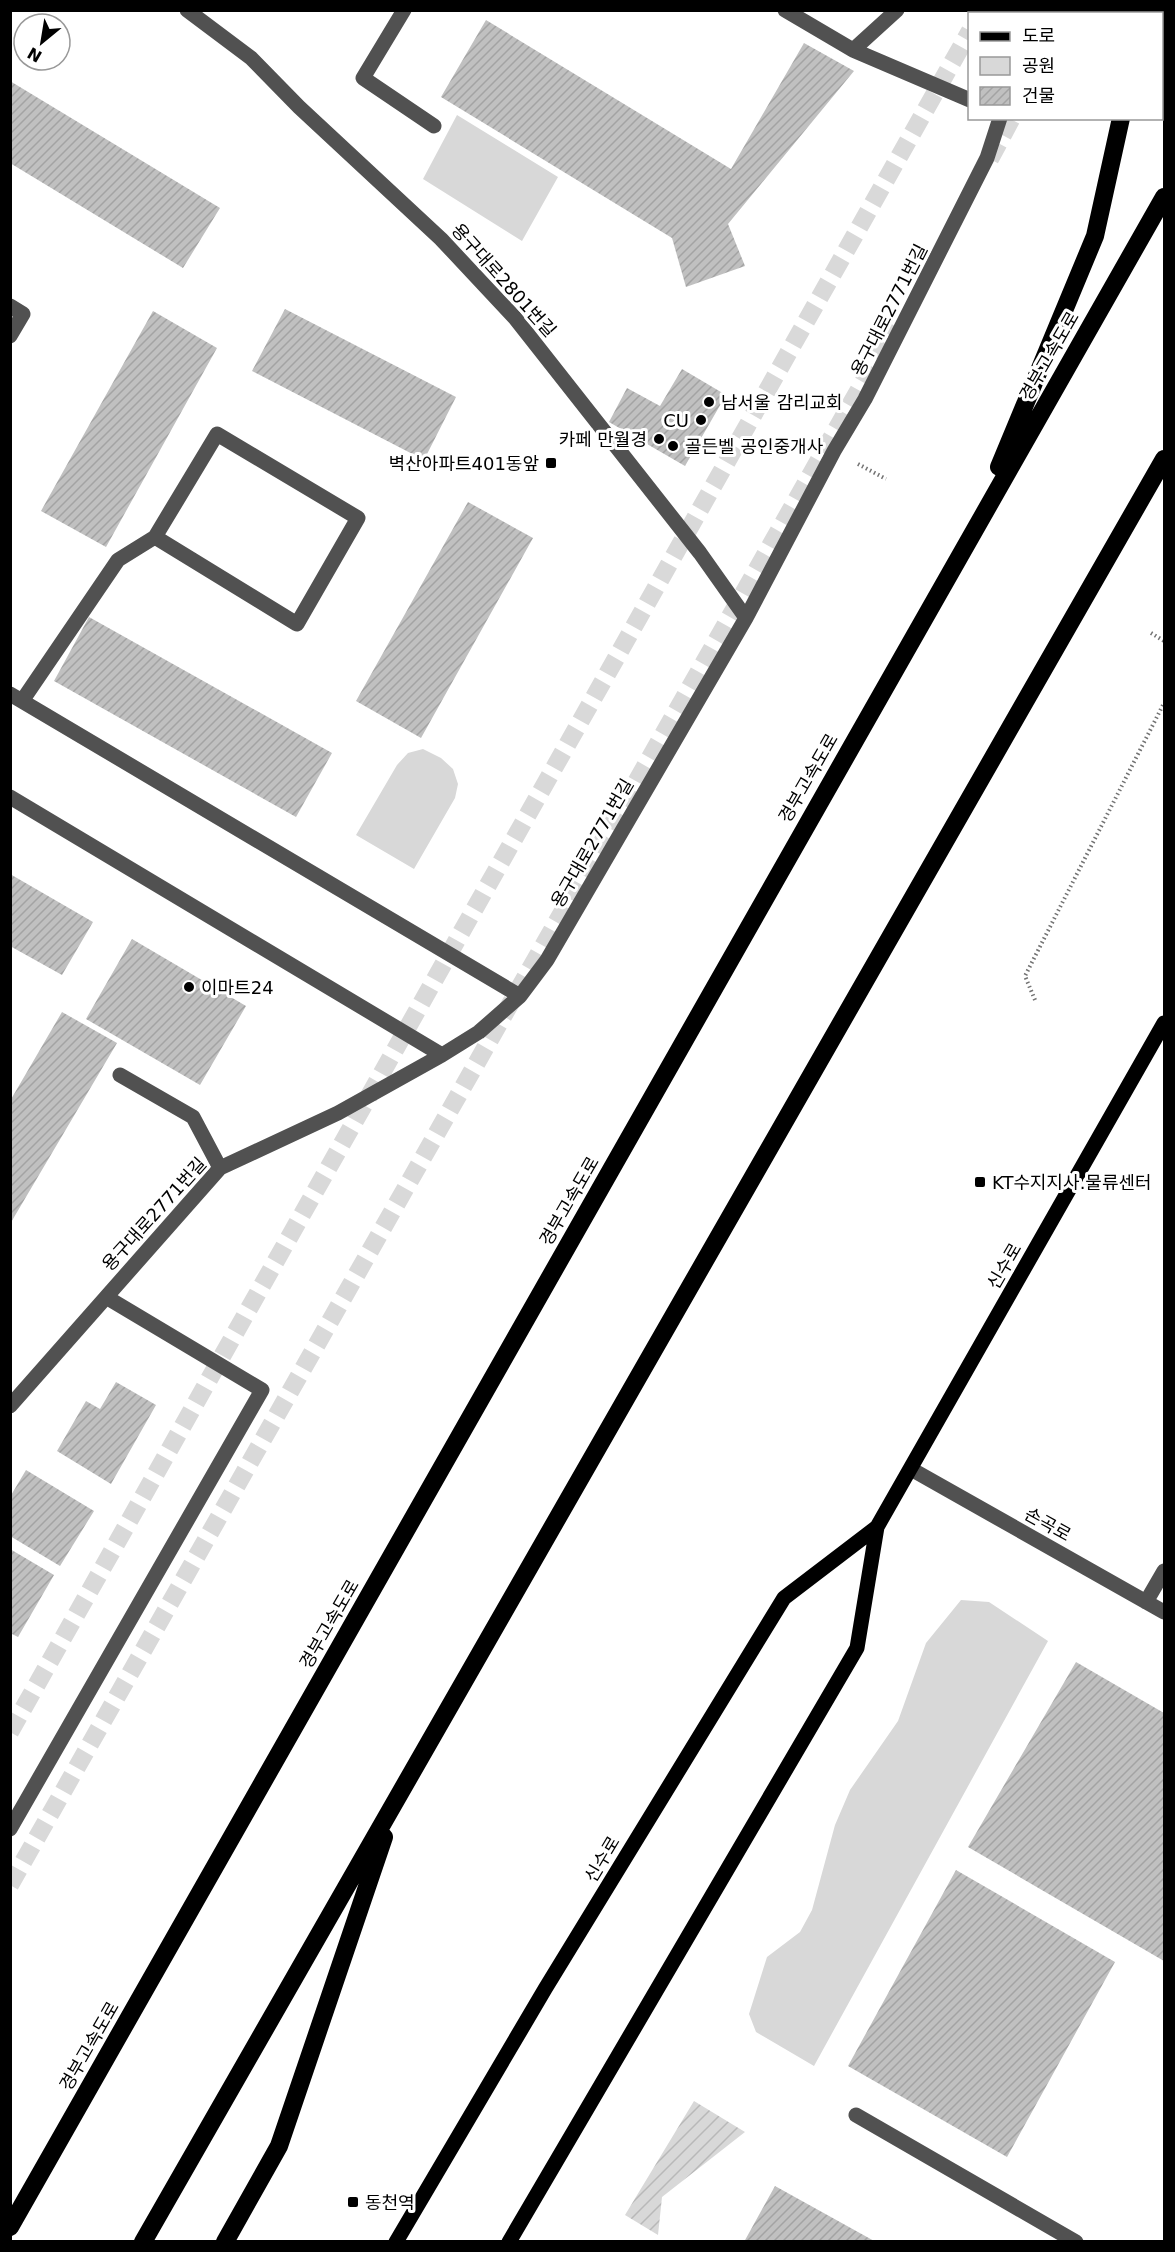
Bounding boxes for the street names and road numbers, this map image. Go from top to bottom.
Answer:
street label: 용구대로2801번길 [448,219,560,341]
street label: 용구대로2771번길 [847,241,931,379]
street label: 경부고속도로 [1015,308,1083,404]
street label: 경부고속도로 [774,730,842,826]
street label: 용구대로2771번길 [547,775,637,911]
street label: 용구대로2771번길 [98,1153,210,1275]
street label: 경부고속도로 [535,1153,603,1249]
street label: 신수로 [982,1239,1026,1293]
street label: 손곡로 [1021,1503,1075,1545]
street label: 경부고속도로 [295,1576,363,1672]
street label: 신수로 [580,1832,624,1886]
street label: 경부고속도로 [55,1998,123,2094]

